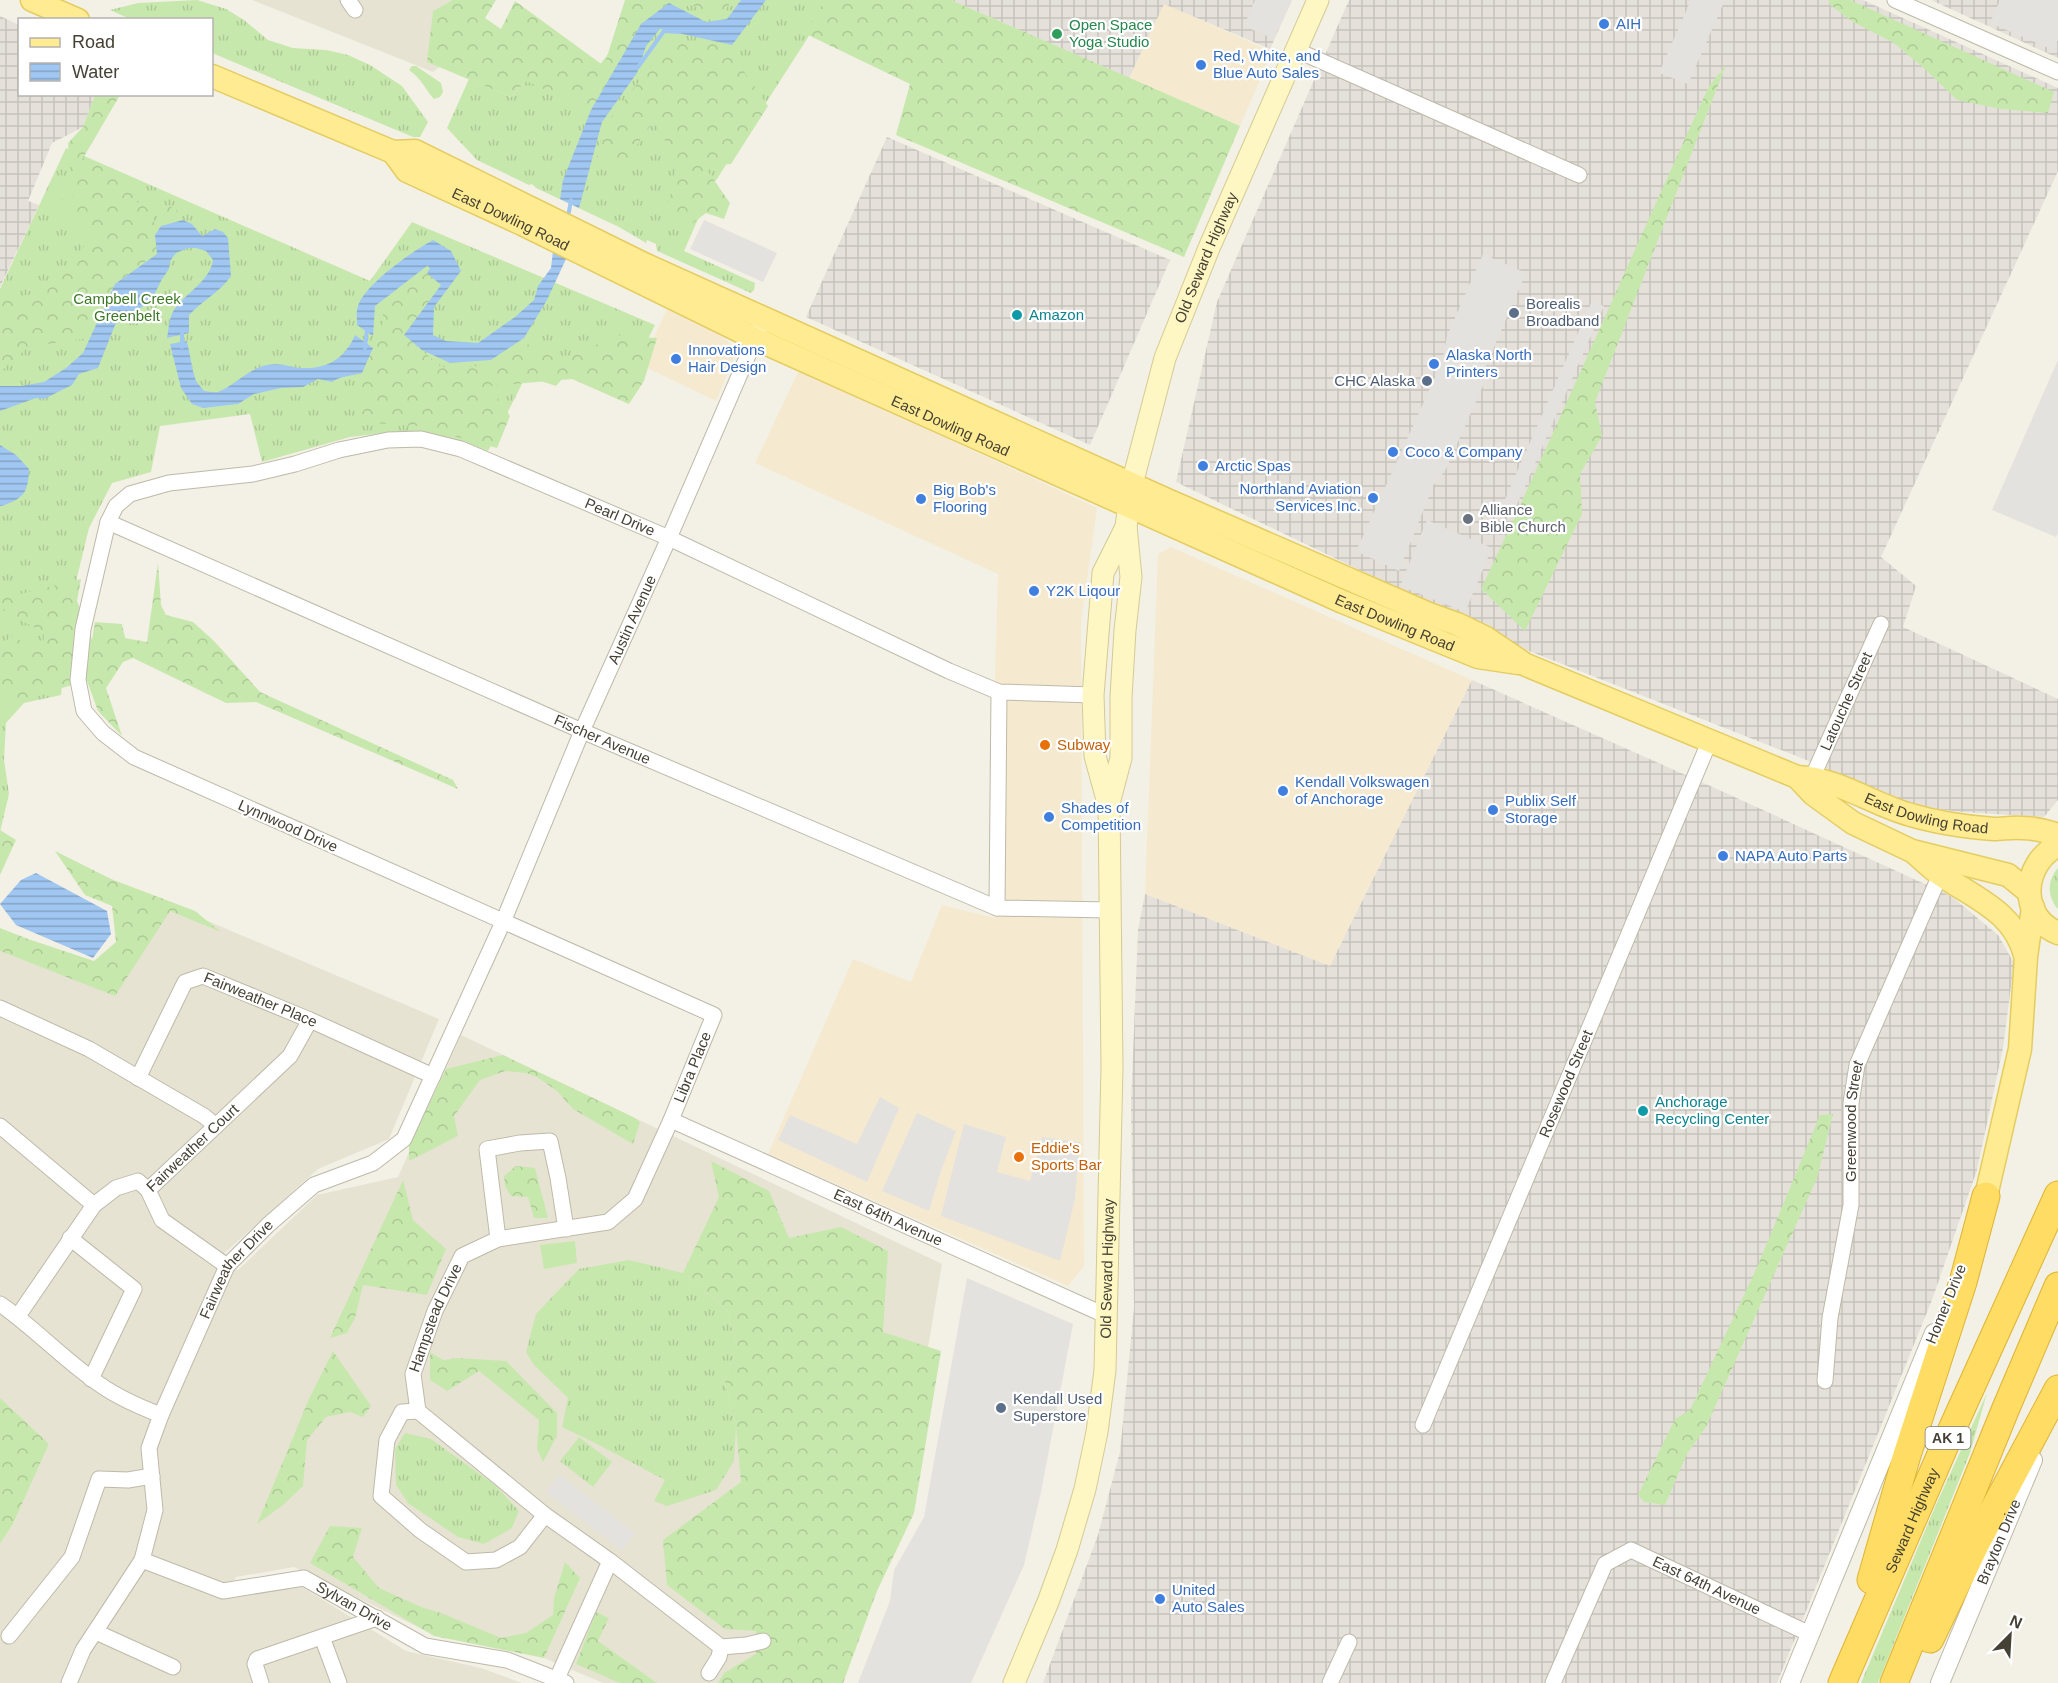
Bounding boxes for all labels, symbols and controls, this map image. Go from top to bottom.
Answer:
place label: AIH [1616,15,1641,32]
place label: Open Space Yoga Studio [1069,16,1152,50]
marker: AIH [1597,17,1611,31]
legend [18,18,213,96]
marker: Open Space Yoga Studio [1050,27,1064,41]
text: Road [72,32,115,52]
place label: Red, White, and Blue Auto Sales [1213,47,1321,81]
marker: Red, White, and Blue Auto Sales [1194,58,1208,72]
text: Water [72,62,119,82]
street label: East Dowling Road [450,184,572,254]
street label: Old Seward Highway [1171,189,1241,325]
park label: Campbell Creek Greenbelt [73,290,181,324]
place label: Borealis Broadband [1526,295,1599,329]
place label: Amazon [1029,306,1084,323]
marker: Borealis Broadband [1507,306,1521,320]
marker: Amazon [1010,308,1024,322]
place label: Innovations Hair Design [688,341,766,375]
place label: Alaska North Printers [1446,346,1532,380]
marker: Innovations Hair Design [669,352,683,366]
marker: Alaska North Printers [1427,357,1441,371]
place label: CHC Alaska [1334,372,1416,389]
marker: CHC Alaska [1420,374,1434,388]
street label: East Dowling Road [889,392,1012,460]
place label: Coco & Company [1405,443,1523,460]
marker: Coco & Company [1386,445,1400,459]
place label: Arctic Spas [1215,457,1291,474]
marker: Arctic Spas [1196,459,1210,473]
place label: Northland Aviation Services Inc. [1240,480,1361,514]
place label: Big Bob's Flooring [933,481,996,515]
marker: Northland Aviation Services Inc. [1366,491,1380,505]
marker: Big Bob's Flooring [914,492,928,506]
street label: Pearl Drive [583,494,658,539]
place label: Alliance Bible Church [1480,501,1566,535]
marker: Alliance Bible Church [1461,512,1475,526]
street label: Austin Avenue [604,572,659,667]
place label: Y2K Liqour [1046,582,1120,599]
marker: Y2K Liqour [1027,584,1041,598]
street label: East Dowling Road [1332,591,1457,655]
street label: Latouche Street [1816,649,1876,753]
street label: Fischer Avenue [552,711,653,767]
place label: Subway [1057,736,1111,753]
marker: Subway [1038,738,1052,752]
place label: Kendall Volkswagen of Anchorage [1295,773,1429,807]
marker: Kendall Volkswagen of Anchorage [1276,784,1290,798]
street label: East Dowling Road [1862,789,1989,837]
place label: Publix Self Storage [1505,792,1577,826]
street label: Lynnwood Drive [236,796,341,855]
place label: Shades of Competition [1061,799,1141,833]
marker: Publix Self Storage [1486,803,1500,817]
marker: Shades of Competition [1042,810,1056,824]
place label: NAPA Auto Parts [1735,847,1847,864]
marker: NAPA Auto Parts [1716,849,1730,863]
street label: Fairweather Place [201,968,320,1030]
street label: Rosewood Street [1535,1026,1596,1140]
street label: Libra Place [670,1029,714,1105]
street label: Greenwood Street [1842,1057,1866,1182]
place label: Anchorage Recycling Center [1655,1093,1769,1127]
street label: Fairweather Court [143,1100,242,1195]
marker: Anchorage Recycling Center [1636,1104,1650,1118]
place label: Eddie's Sports Bar [1031,1139,1102,1173]
marker: Eddie's Sports Bar [1012,1150,1026,1164]
street label: East 64th Avenue [831,1185,945,1249]
street label: Old Seward Highway [1097,1198,1117,1339]
street label: Fairweather Drive [196,1216,276,1321]
street label: Hampstead Drive [405,1261,465,1374]
street label: Homer Drive [1922,1262,1969,1346]
place label: Kendall Used Superstore [1013,1390,1102,1424]
marker: Kendall Used Superstore [994,1401,1008,1415]
road number: AK 1 [1926,1427,1970,1449]
street label: Seward Highway [1882,1465,1942,1575]
street label: Brayton Drive [1973,1496,2024,1587]
street label: East 64th Avenue [1650,1552,1764,1618]
street label: Sylvan Drive [313,1578,395,1634]
place label: United Auto Sales [1172,1581,1245,1615]
marker: United Auto Sales [1153,1592,1167,1606]
north arrow [1980,1605,2040,1665]
text: N [2007,1612,2025,1632]

